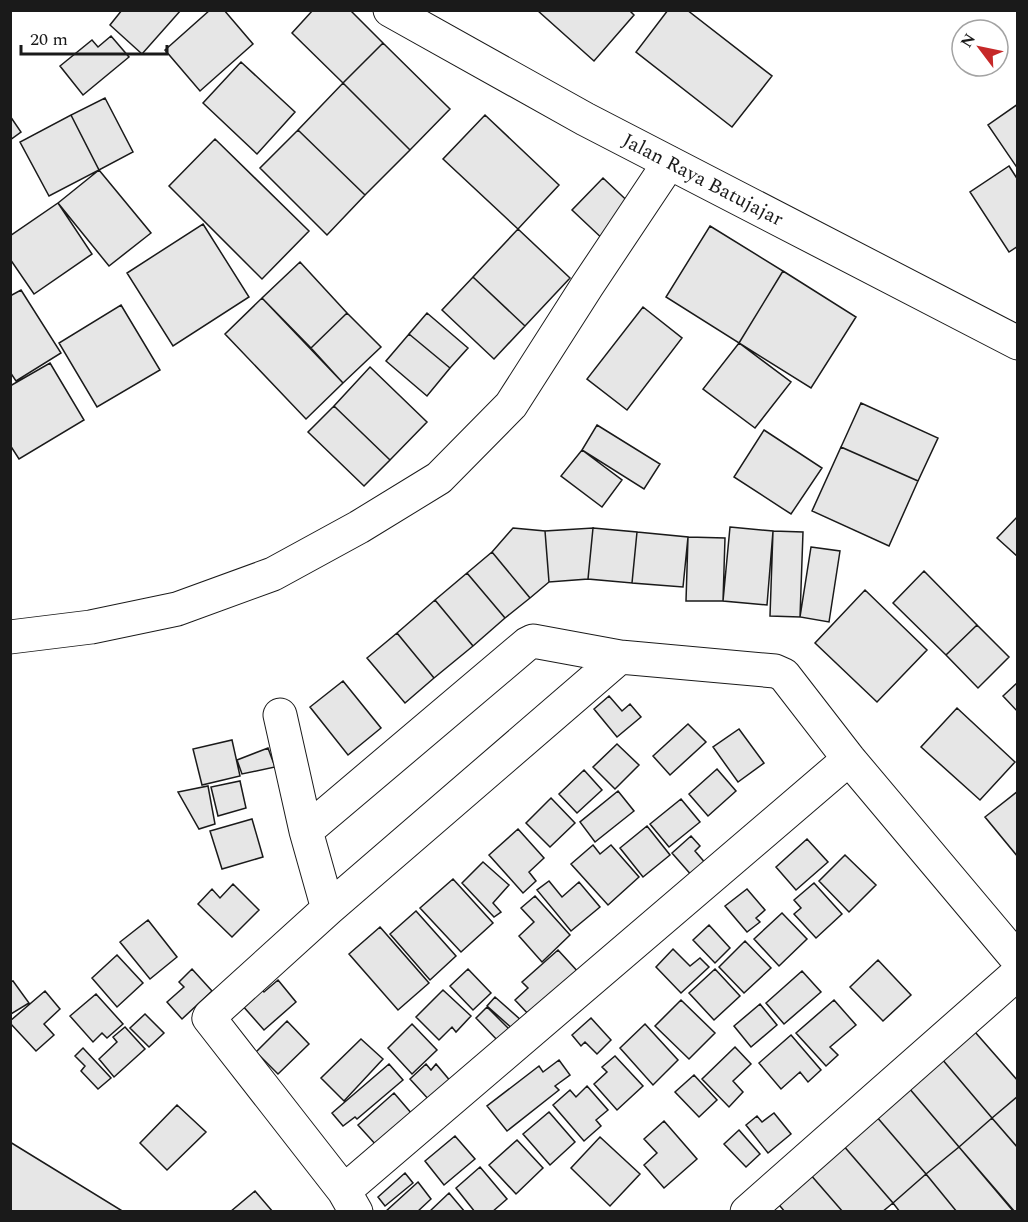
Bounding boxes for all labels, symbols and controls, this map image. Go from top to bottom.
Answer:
scale bar [21,18,166,56]
north arrow [950,18,1010,78]
text: 20 m [30,26,68,53]
text: N [954,29,982,52]
street label: Jalan Raya Batujajar [617,126,789,234]

